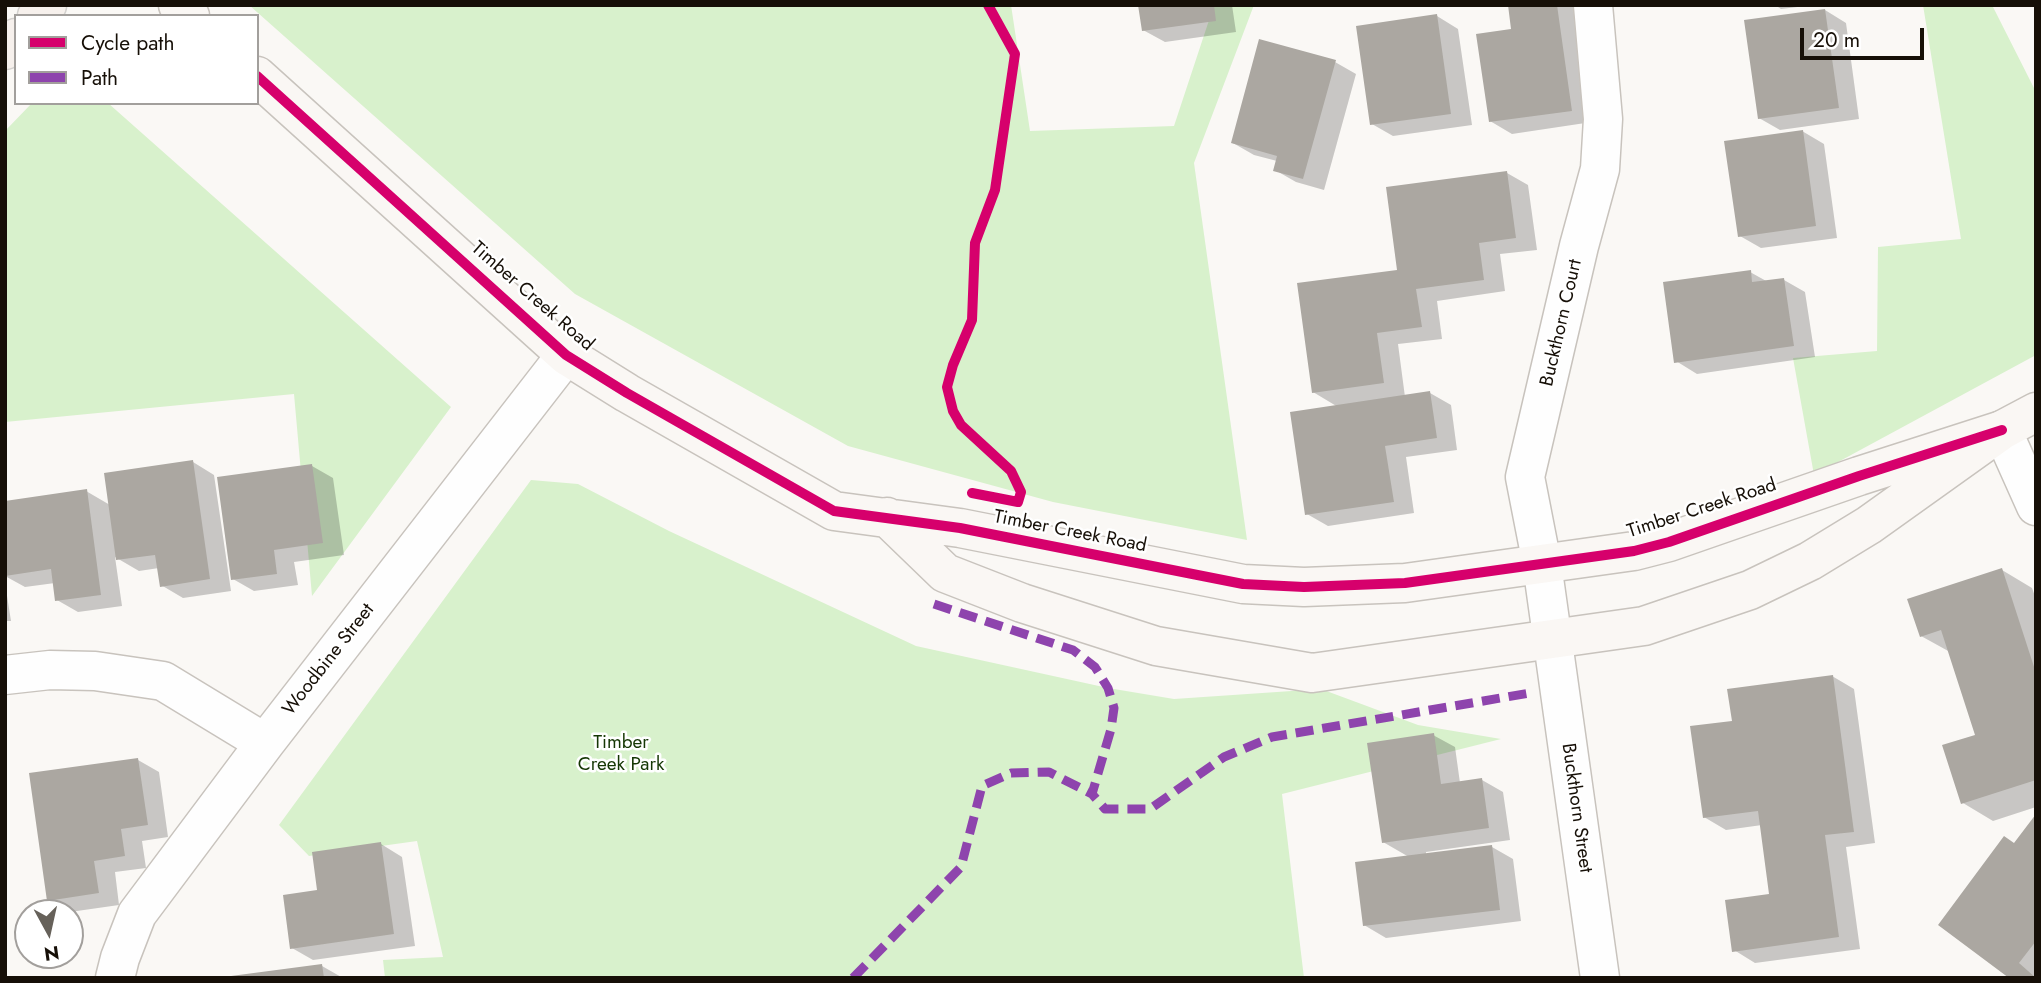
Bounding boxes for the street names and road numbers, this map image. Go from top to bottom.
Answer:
street label: Timber Creek Road [466,237,598,357]
street label: Buckthorn Court [1536,257,1588,389]
street label: Timber Creek Road [1625,474,1779,544]
street label: Timber Creek Road [992,506,1148,558]
street label: Woodbine Street [278,600,380,720]
street label: Buckthorn Street [1556,742,1596,874]

